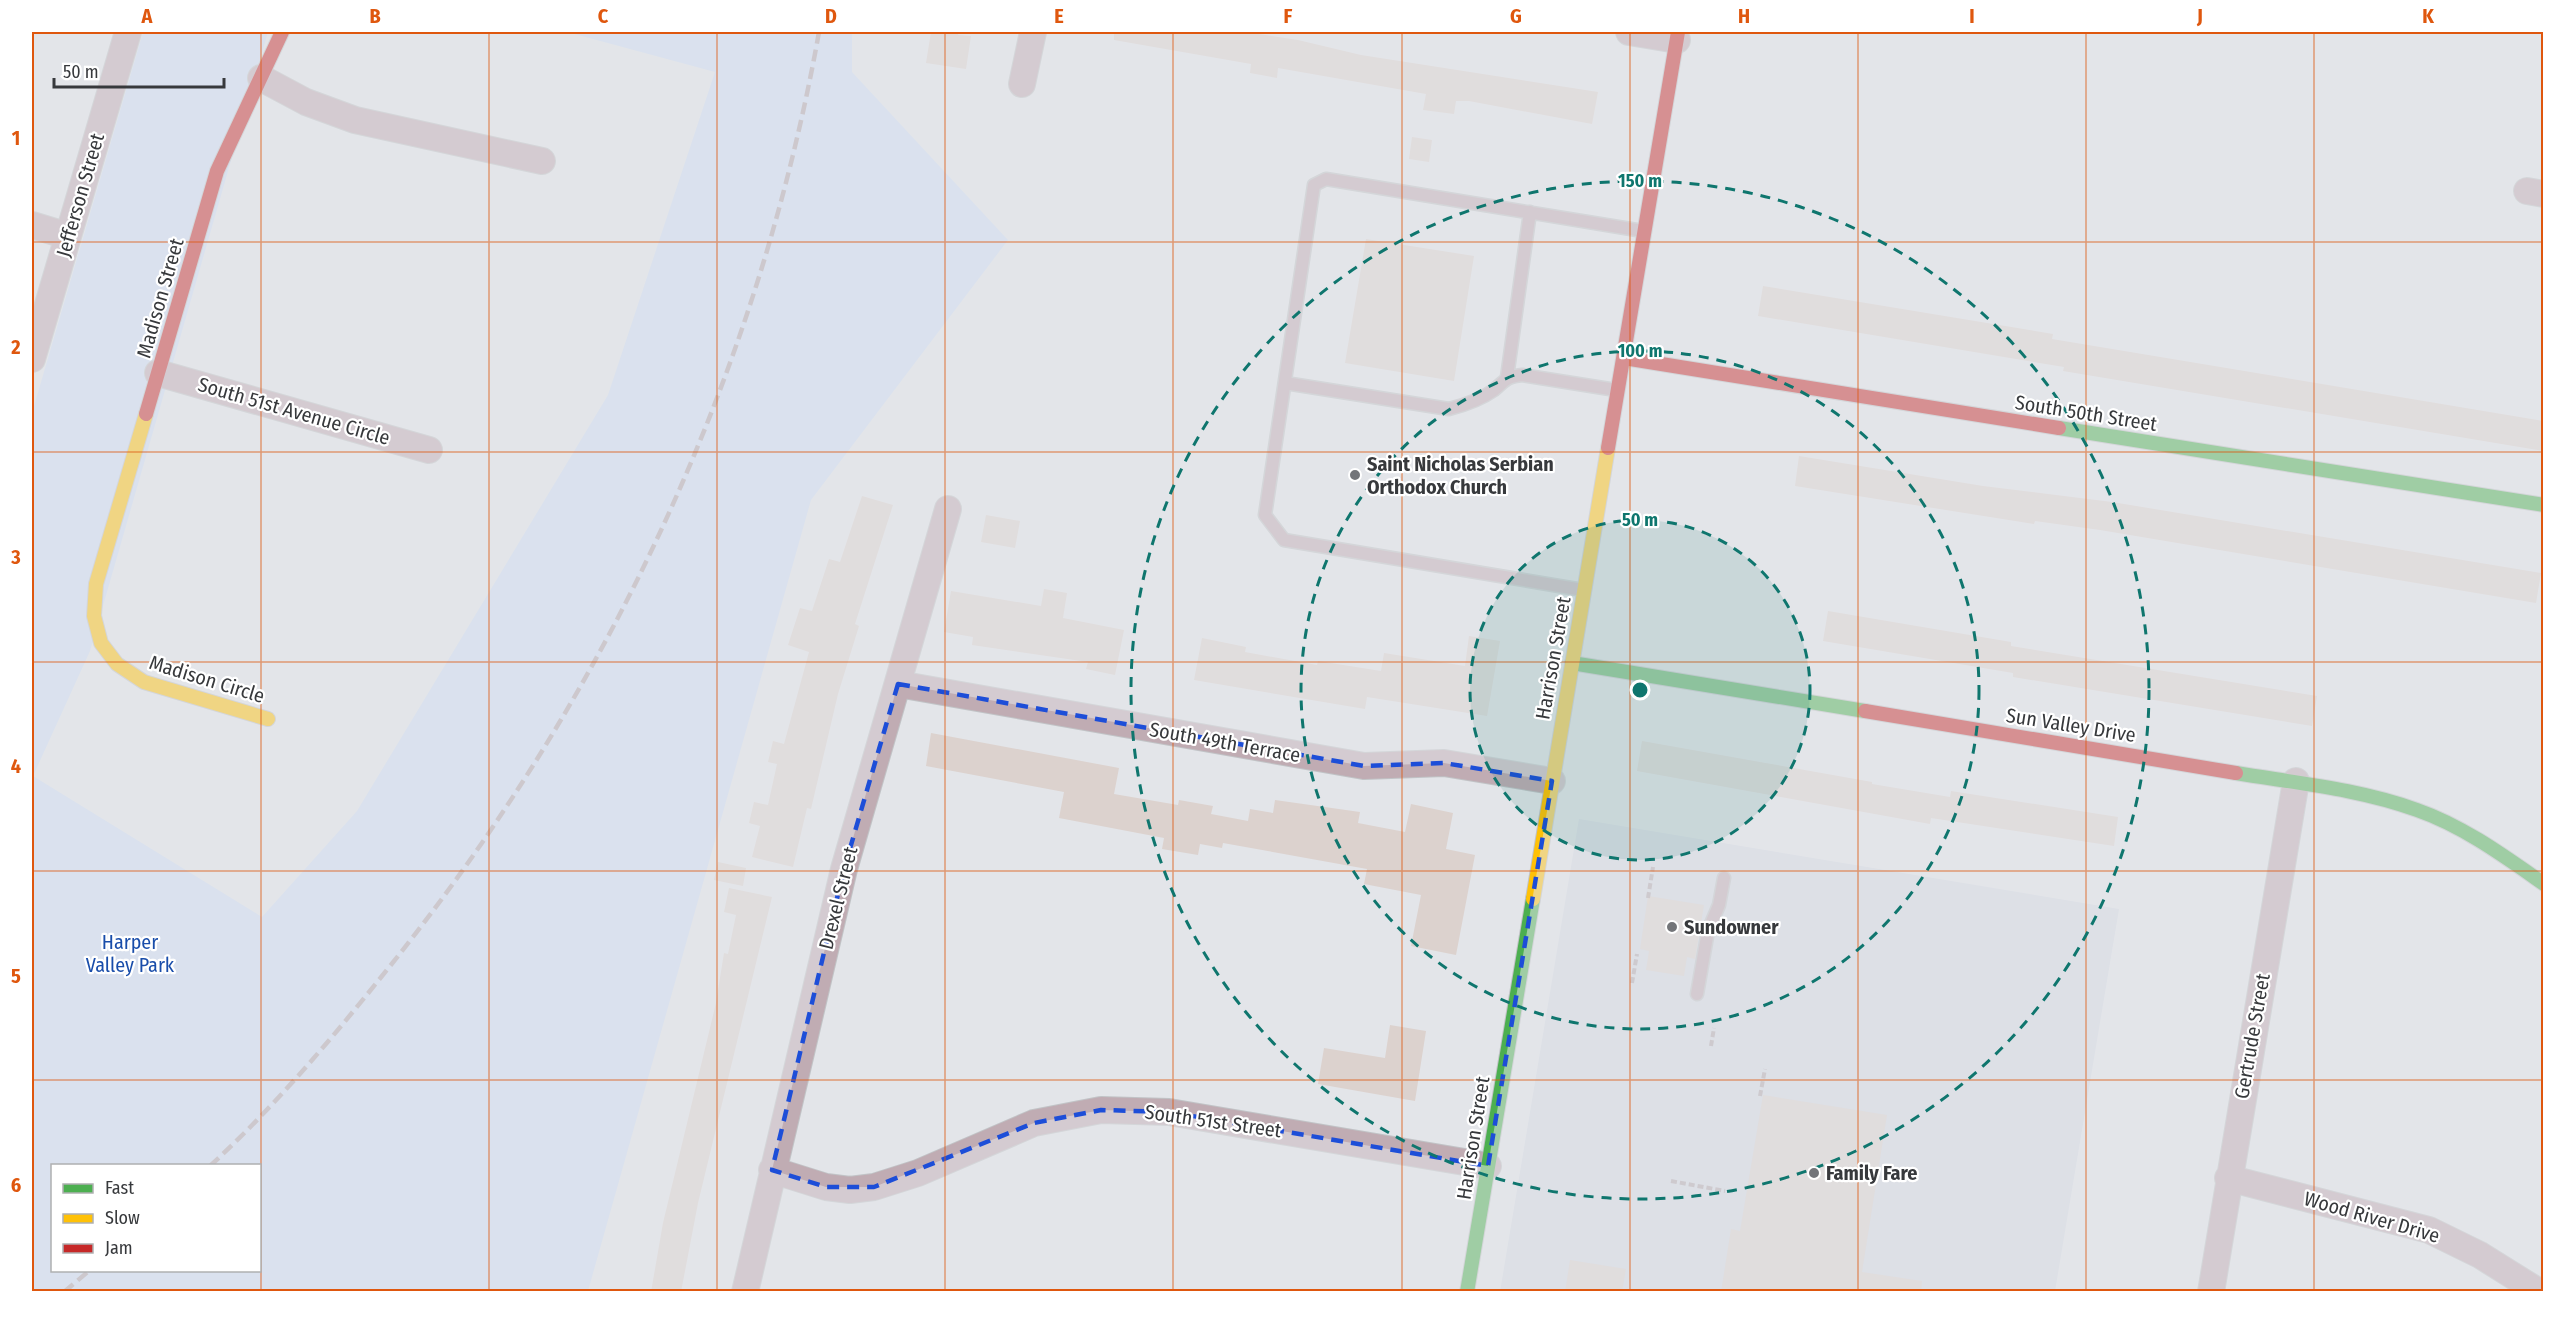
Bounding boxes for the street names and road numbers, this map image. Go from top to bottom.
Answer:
street label: Jefferson Street [51,130,109,260]
street label: Madison Street [131,235,189,361]
street label: South 51st Avenue Circle [195,372,393,450]
street label: South 50th Street [2013,390,2159,436]
street label: Harrison Street [1530,594,1576,721]
street label: Madison Circle [146,650,268,708]
street label: Sun Valley Drive [2005,703,2137,747]
street label: South 49th Terrace [1148,717,1302,767]
street label: Drexel Street [814,844,862,952]
street label: Gertrude Street [2229,971,2275,1101]
street label: Harrison Street [1451,1074,1495,1201]
street label: South 51st Street [1143,1100,1283,1143]
street label: Wood River Drive [2301,1186,2443,1248]

